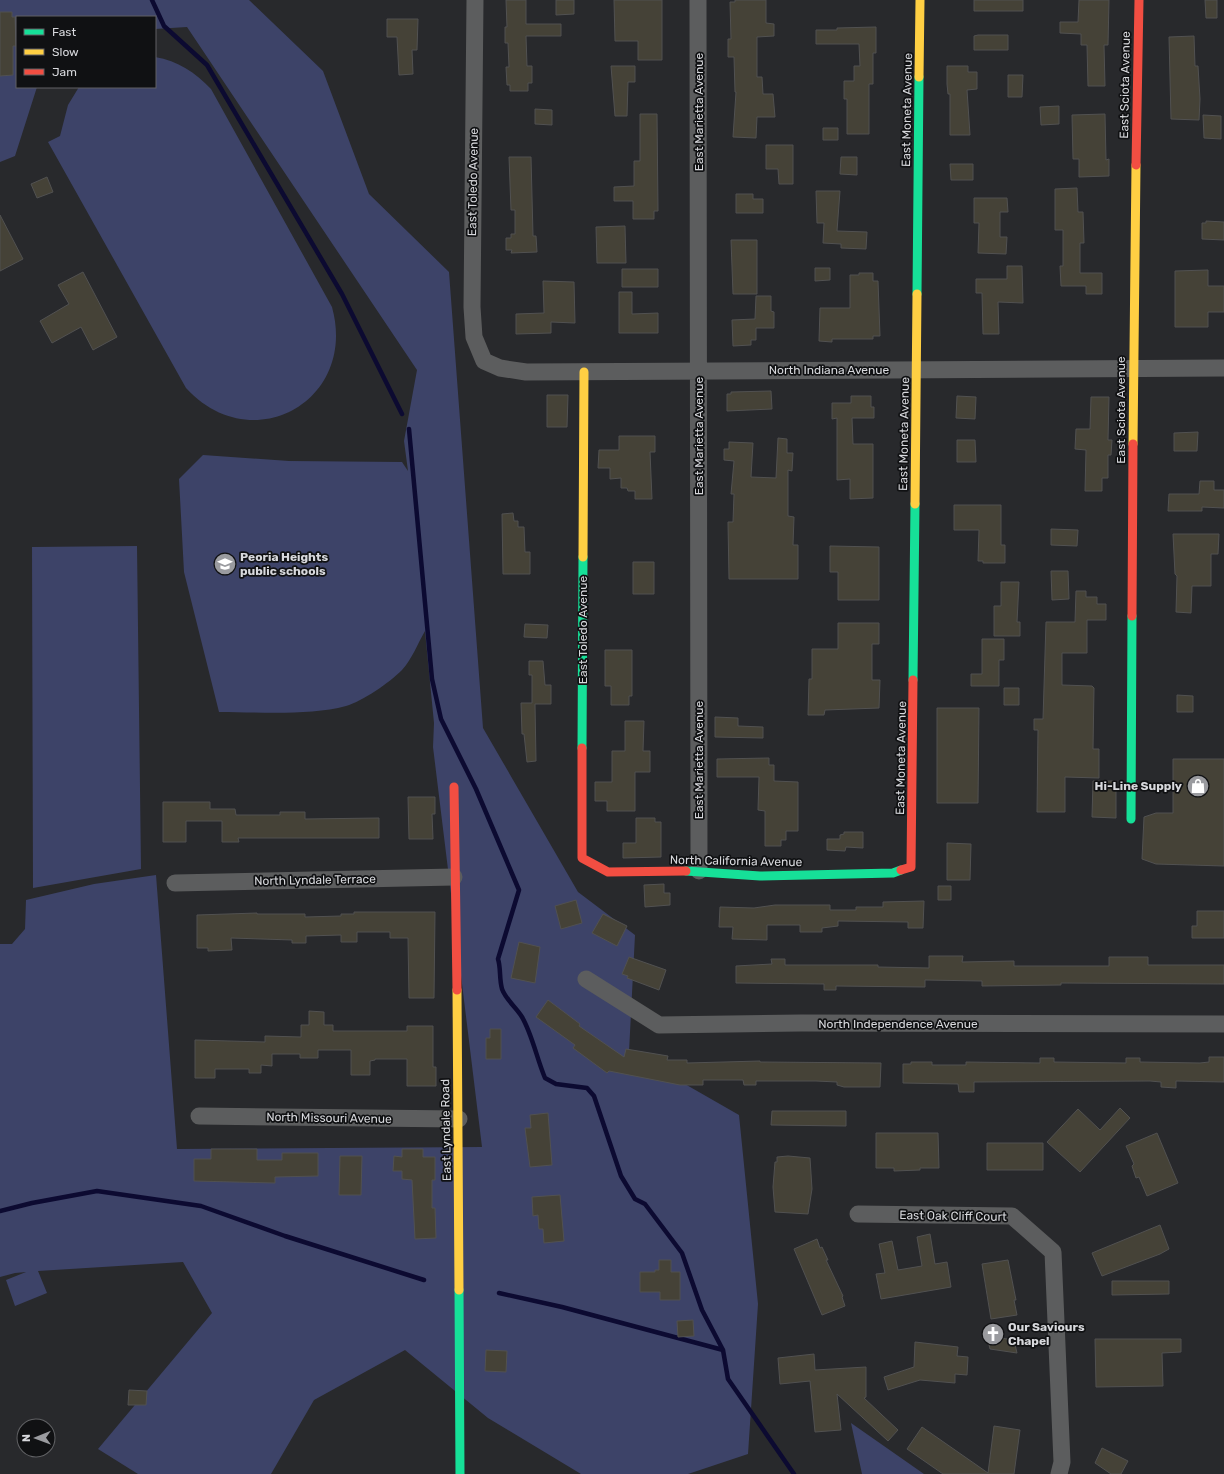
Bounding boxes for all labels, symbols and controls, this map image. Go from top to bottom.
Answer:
legend [16,16,156,88]
text: Fast [52,25,76,39]
street label: East Sciota Avenue [1117,31,1133,139]
text: Slow [52,45,79,59]
street label: East Marietta Avenue [692,52,706,171]
street label: East Moneta Avenue [899,53,915,167]
text: Jam [52,65,77,79]
street label: East Toledo Avenue [465,127,481,236]
street label: East Sciota Avenue [1114,356,1128,464]
street label: North Indiana Avenue [769,363,890,377]
street label: East Marietta Avenue [692,376,706,495]
street label: East Moneta Avenue [896,377,912,491]
place label: Peoria Heights public schools [240,550,328,578]
school or university icon: Peoria Heights public schools [212,551,238,577]
street label: East Toledo Avenue [576,576,590,684]
street label: East Marietta Avenue [692,700,706,819]
street label: East Moneta Avenue [893,701,909,815]
shop icon: Hi-Line Supply [1185,773,1211,799]
place label: Hi-Line Supply [1095,779,1182,793]
street label: North California Avenue [670,853,803,869]
street label: North Lyndale Terrace [254,872,376,888]
street label: North Independence Avenue [818,1017,978,1031]
street label: East Lyndale Road [438,1079,454,1181]
street label: North Missouri Avenue [266,1110,392,1126]
street label: East Oak Cliff Court [899,1208,1007,1224]
place label: Our Saviours Chapel [1008,1320,1085,1348]
church icon: Our Saviours Chapel [980,1321,1006,1347]
north arrow [16,1418,56,1458]
text: N [20,1434,33,1442]

